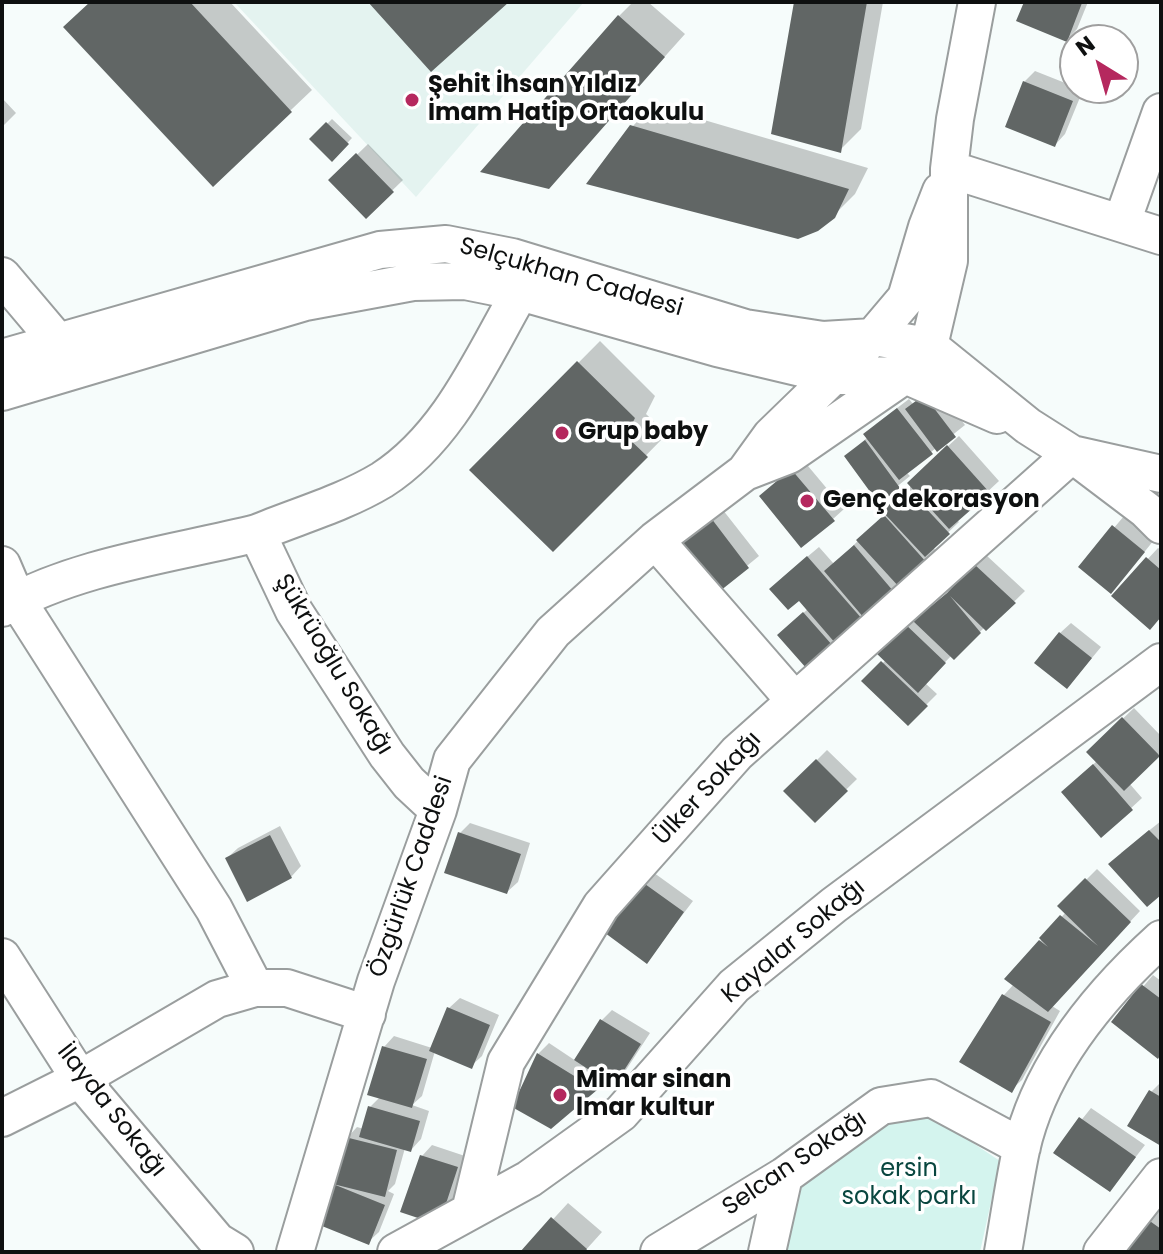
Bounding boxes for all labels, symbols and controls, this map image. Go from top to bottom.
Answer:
north arrow [1059,24,1139,104]
text: N [1070,29,1101,63]
place label: Şehit İhsan Yıldız İmam Hatip Ortaokulu [428,72,704,128]
marker: Şehit İhsan Yıldız İmam Hatip Ortaokulu [403,91,421,109]
street label: Selçukhan Caddesi [456,232,686,324]
place label: Grup baby [578,419,708,447]
marker: Grup baby [553,424,571,442]
place label: Genç dekorasyon [823,487,1040,515]
marker: Genç dekorasyon [798,492,816,510]
street label: Şükrüoğlu Sokağı [268,569,398,761]
street label: Ülker Sokağı [648,726,768,852]
street label: Özgürlük Caddesi [364,773,460,981]
street label: Kayalar Sokağı [717,874,871,1010]
street label: İlayda Sokağı [50,1039,172,1183]
place label: Mimar sinan lmar kultur [576,1067,731,1123]
marker: Mimar sinan lmar kultur [551,1086,569,1104]
street label: Selcan Sokağı [717,1105,873,1223]
park label: ersin sokak parkı [842,1156,976,1212]

